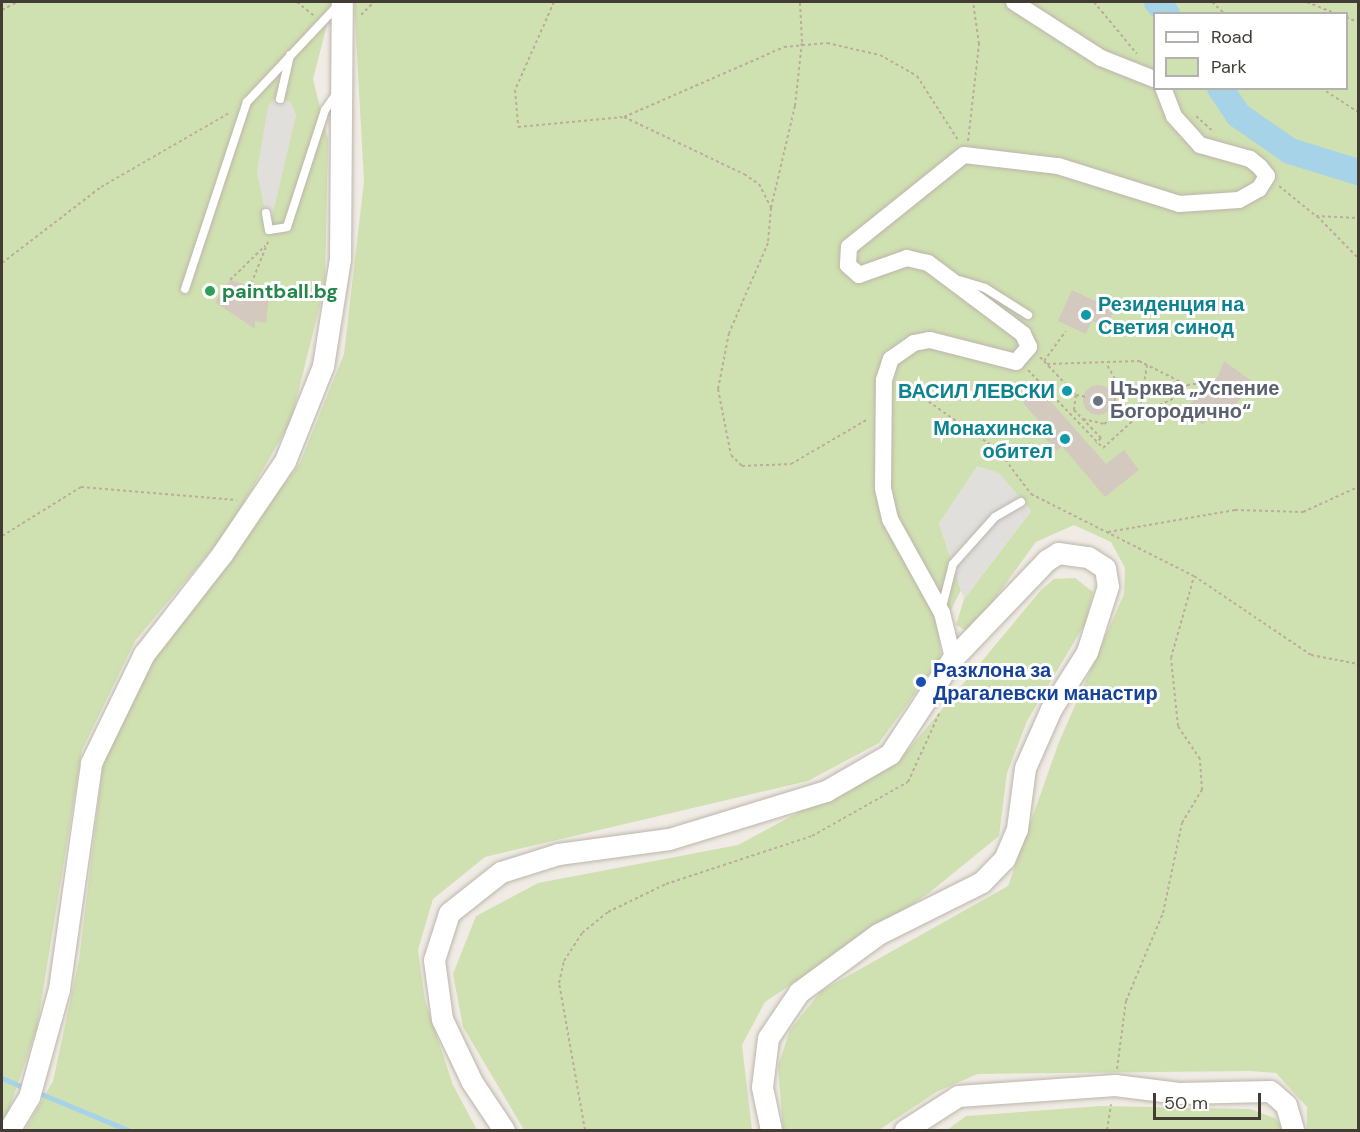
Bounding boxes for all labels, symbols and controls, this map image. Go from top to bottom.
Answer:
legend [1153,12,1348,90]
text: Road [1211,25,1253,49]
text: Park [1211,55,1247,79]
place label: paintball.bg [222,279,338,303]
marker: paintball.bg [203,284,217,298]
place label: Резиденция на Светия синод [1098,292,1244,339]
marker: Резиденция на Светия синод [1079,308,1093,322]
place label: Църква „Успение Богородично“ [1110,377,1279,424]
place label: ВАСИЛ ЛЕВСКИ [898,379,1055,403]
marker: ВАСИЛ ЛЕВСКИ [1060,384,1074,398]
marker: Църква „Успение Богородично“ [1091,394,1105,408]
place label: Монахинска обител [933,416,1053,463]
marker: Монахинска обител [1058,432,1072,446]
place label: Разклона за Драгалевски манастир [933,658,1158,705]
marker: Разклона за Драгалевски манастир [914,675,928,689]
scale bar [1156,1081,1264,1119]
text: 50 m [1164,1091,1208,1115]

